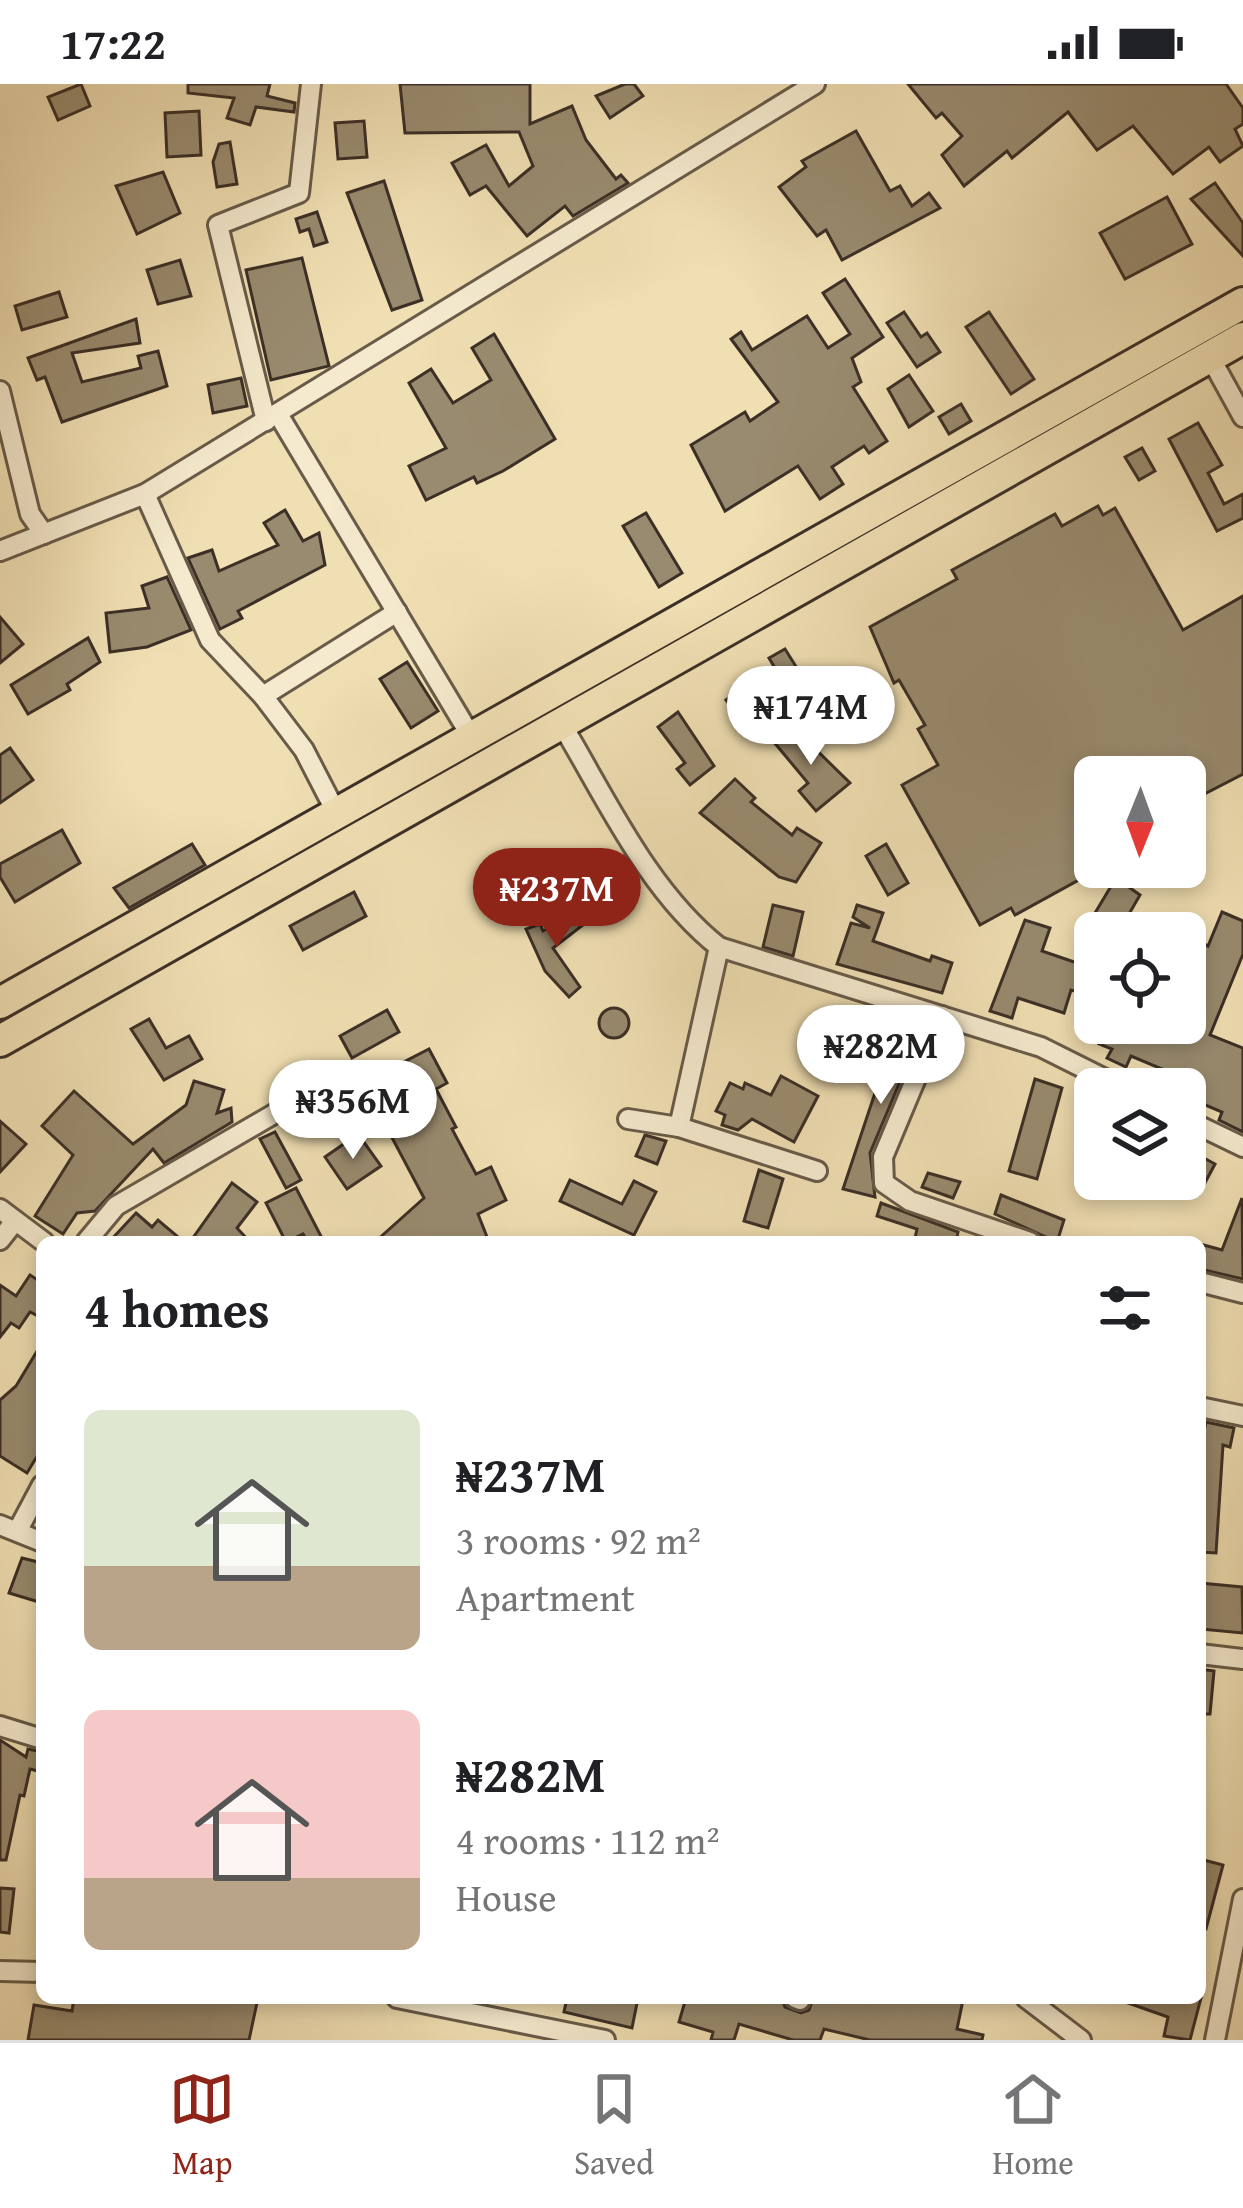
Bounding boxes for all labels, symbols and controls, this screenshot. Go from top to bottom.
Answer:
text: 17:22 [60,10,166,75]
pin: ₦174M [727,666,895,768]
text: ₦174M [754,676,868,733]
north arrow [1074,756,1206,888]
map controls [1074,756,1206,1200]
pin: ₦237M [473,848,641,950]
text: ₦237M [500,858,614,915]
button: locate [1074,912,1206,1044]
pin: ₦282M [797,1005,965,1107]
text: ₦282M [824,1015,938,1072]
pin: ₦356M [269,1060,437,1162]
button: layers [1074,1068,1206,1200]
text: ₦356M [296,1070,410,1127]
text: 4 homes [84,1271,270,1346]
icon: filters [1092,1275,1158,1341]
text: ₦237M [456,1436,606,1511]
icon: home [180,1458,324,1602]
text: 3 rooms · 92 m² [456,1511,701,1568]
text: Apartment [456,1568,635,1625]
text: ₦282M [456,1736,606,1811]
icon: home [180,1758,324,1902]
text: 4 rooms · 112 m² [456,1811,720,1868]
text: House [456,1868,557,1925]
tab: Map [169,2066,235,2186]
tab: Saved [574,2066,654,2186]
tab: Home [992,2066,1074,2186]

